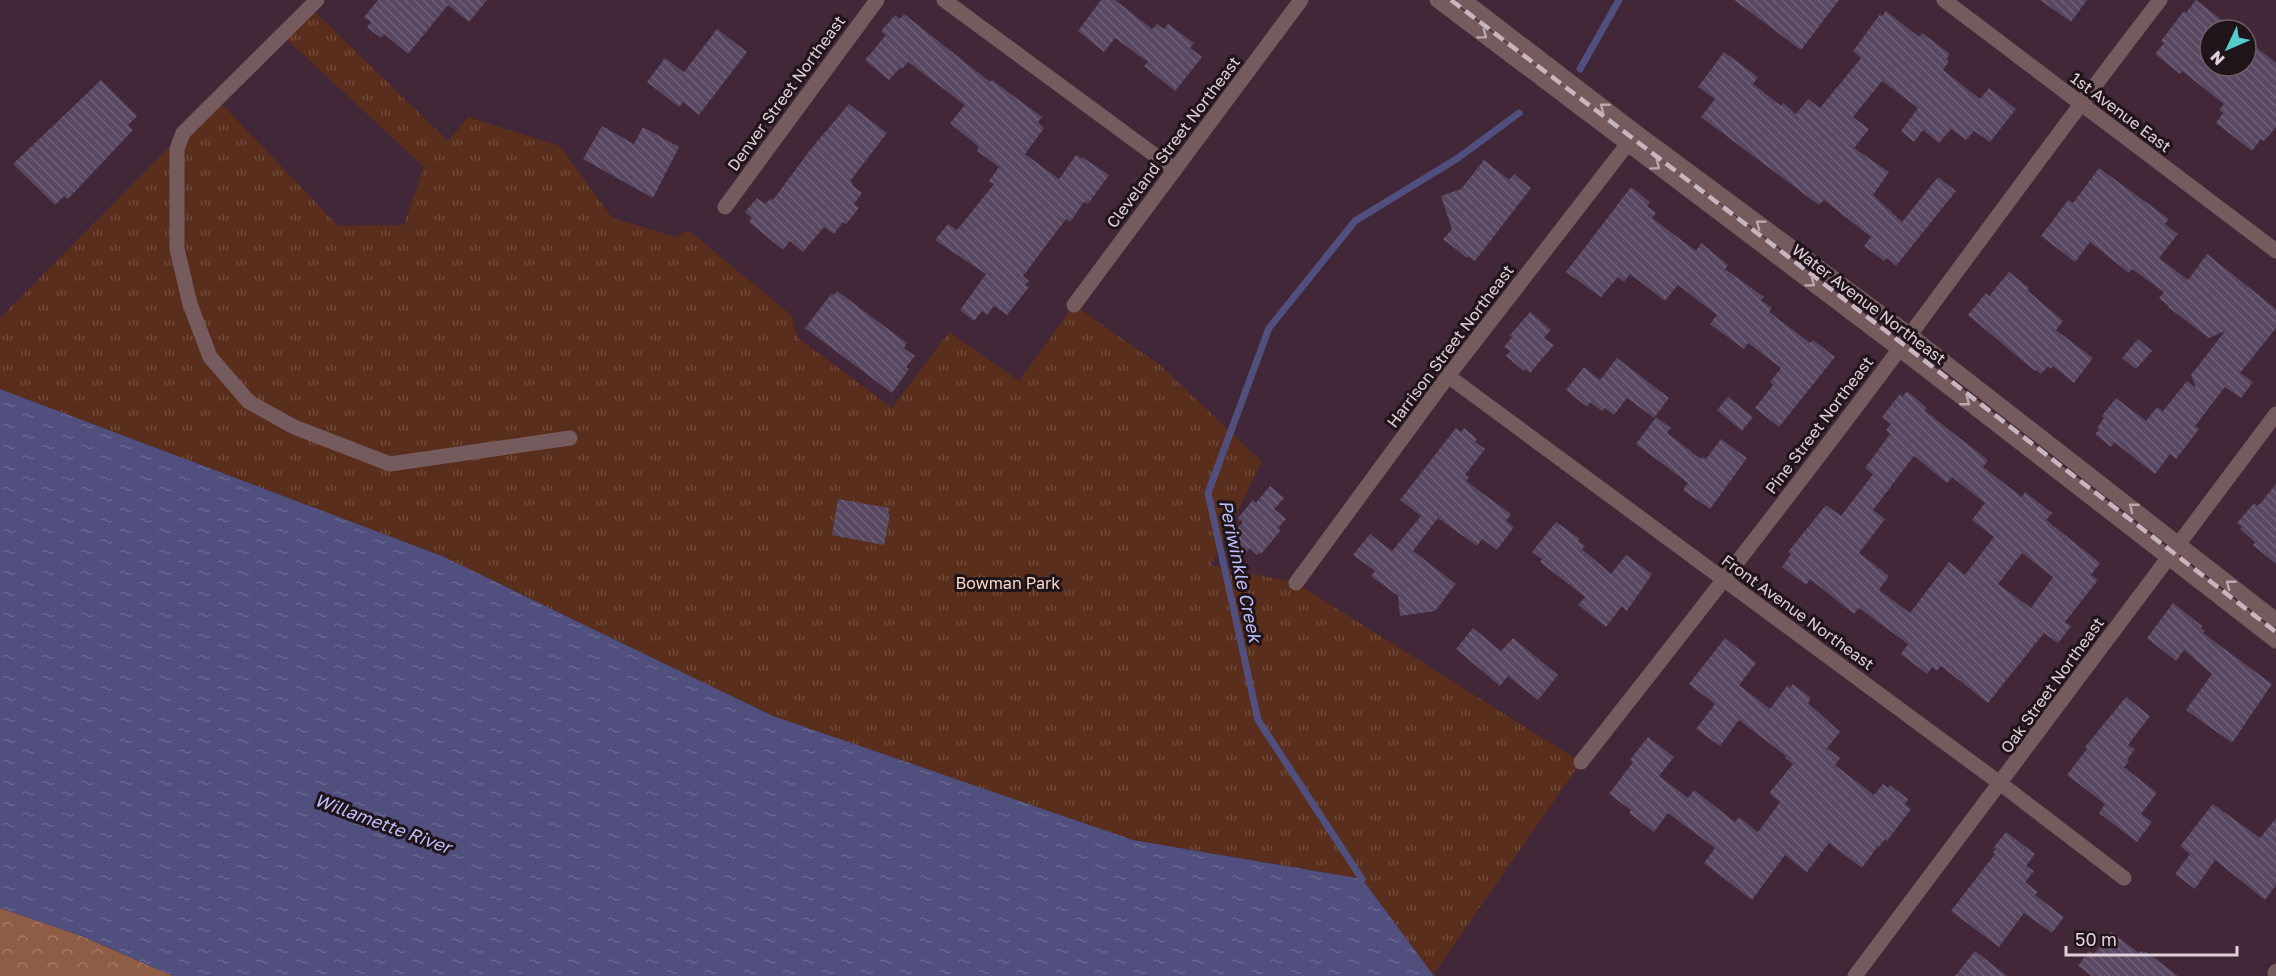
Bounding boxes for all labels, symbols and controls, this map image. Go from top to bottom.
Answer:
street label: Denver Street Northeast [723,11,849,175]
north arrow [2198,18,2258,78]
one-way arrow [1477,28,1488,39]
text: N [2206,47,2229,70]
street label: Cleveland Street Northeast [1102,52,1244,232]
street label: 1st Avenue East [2067,68,2175,156]
one-way arrow [1600,104,1611,115]
one-way arrow [1649,158,1660,169]
one-way arrow [1756,220,1767,231]
street label: Water Avenue Northeast [1788,240,1950,368]
street label: Harrison Street Northeast [1382,261,1518,431]
one-way arrow [1805,276,1816,287]
street label: Pine Street Northeast [1761,352,1877,498]
one-way arrow [1959,394,1970,405]
water label: Periwinkle Creek [1215,498,1267,646]
one-way arrow [2128,504,2139,515]
street label: Front Avenue Northeast [1718,550,1878,674]
park label: Bowman Park [956,573,1060,593]
one-way arrow [2226,580,2237,591]
street label: Oak Street Northeast [1996,613,2108,757]
water label: Willamette River [312,788,457,859]
scale bar [2066,919,2237,957]
text: 50 m [2075,928,2117,950]

